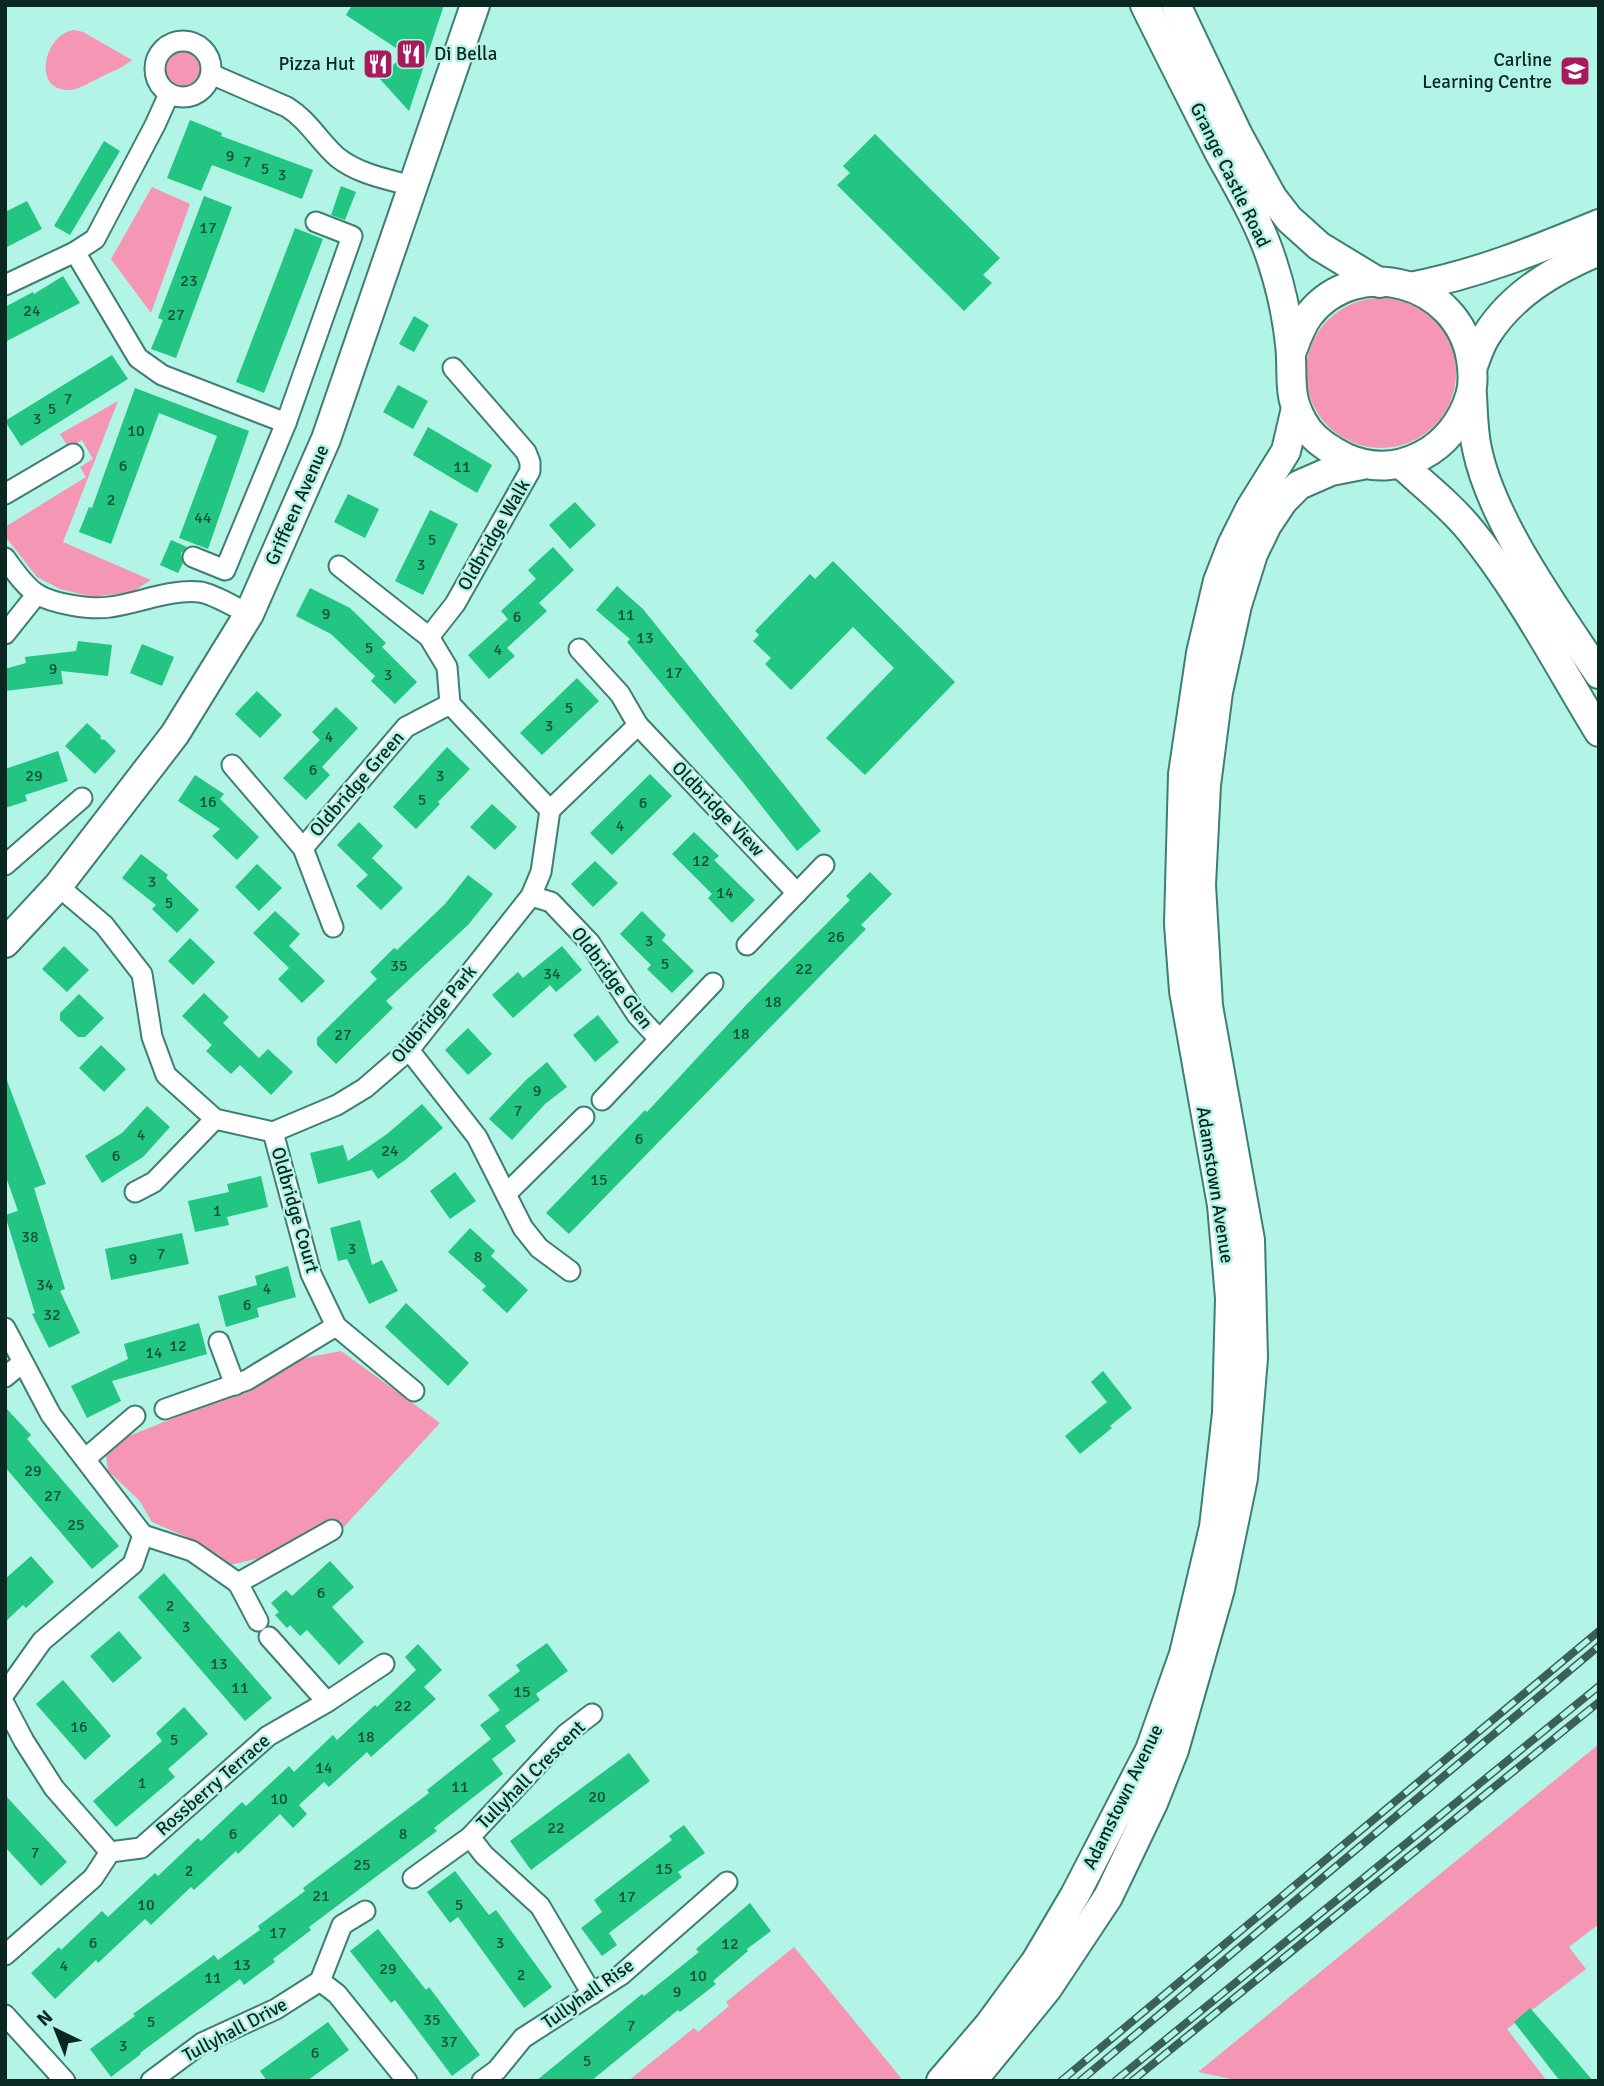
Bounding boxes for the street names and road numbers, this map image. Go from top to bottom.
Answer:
street label: Grange Castle Road [1184,99,1276,251]
street label: Griffeen Avenue [260,441,334,569]
street label: Oldbridge Walk [452,475,536,595]
street label: Oldbridge Green [304,726,410,842]
street label: Oldbridge View [667,756,770,862]
street label: Oldbridge Glen [566,922,658,1034]
street label: Oldbridge Park [386,960,482,1068]
street label: Adamstown Avenue [1191,1105,1239,1265]
street label: Oldbridge Court [266,1144,325,1276]
street label: Tullyhall Crescent [472,1715,591,1834]
street label: Adamstown Avenue [1077,1720,1169,1874]
street label: Rossberry Terrace [151,1729,275,1841]
street label: Tullyhall Rise [537,1953,639,2035]
street label: Tullyhall Drive [178,1992,292,2068]

